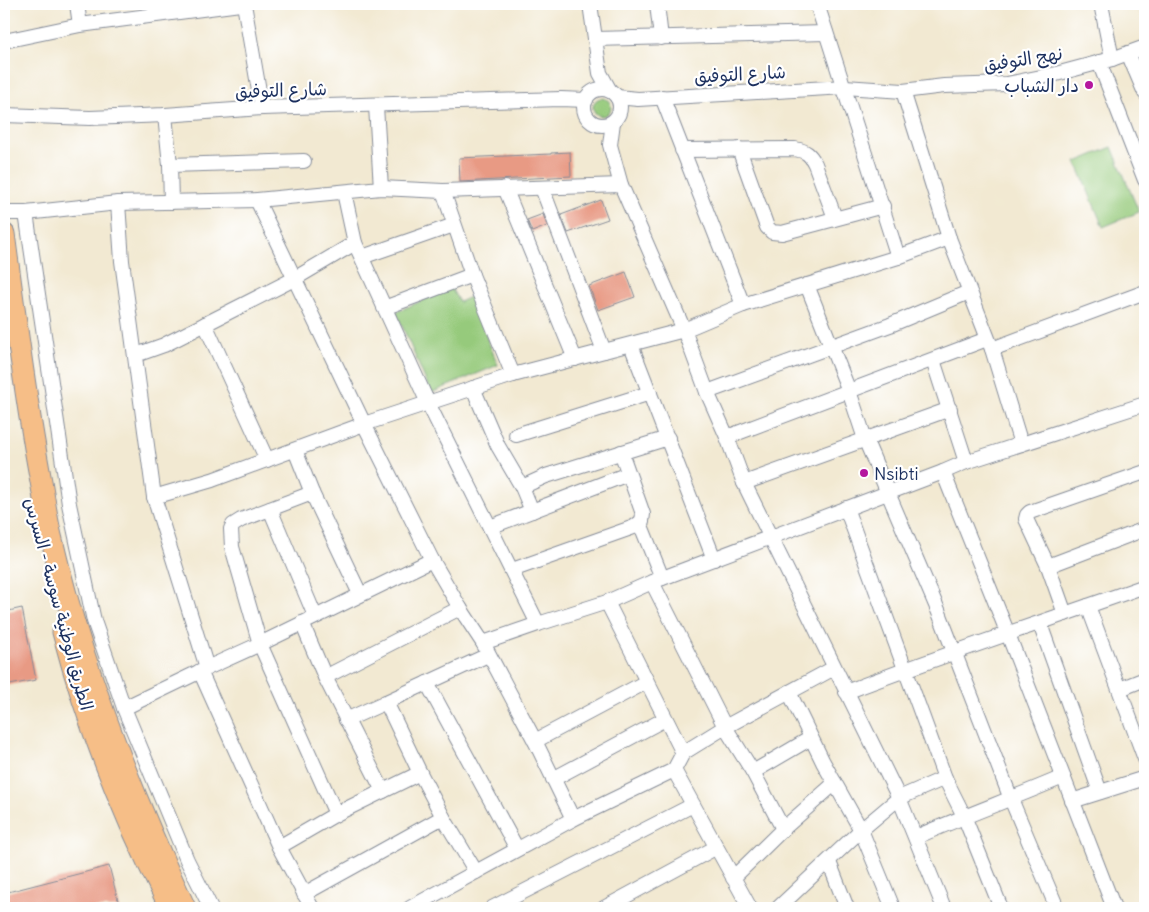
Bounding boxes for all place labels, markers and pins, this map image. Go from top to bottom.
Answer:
place label: دار الشباب [1004,74,1079,97]
marker: دار الشباب [1083,79,1095,91]
place label: Nsibti [874,462,919,485]
marker: Nsibti [858,467,870,479]

